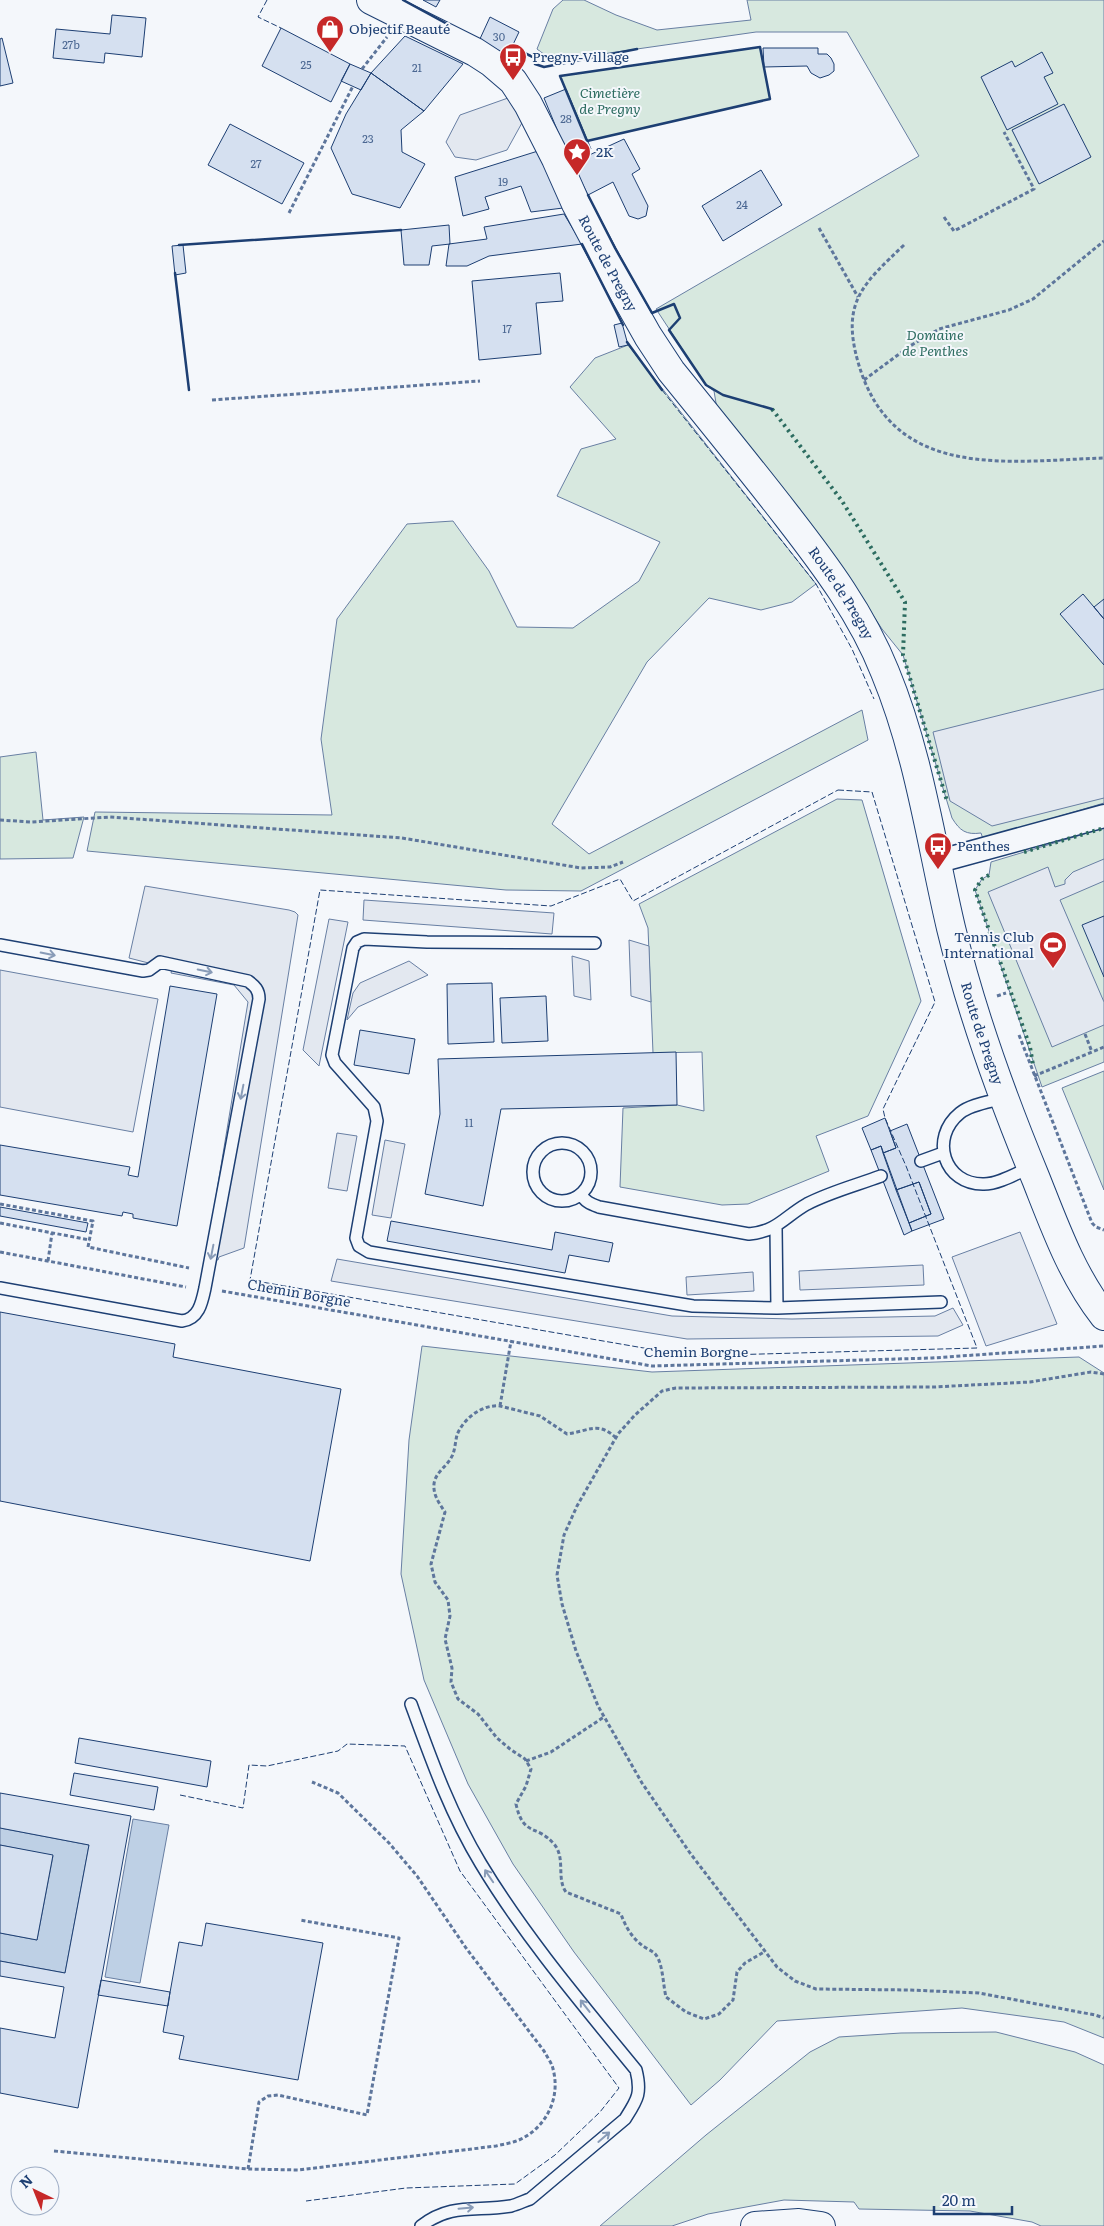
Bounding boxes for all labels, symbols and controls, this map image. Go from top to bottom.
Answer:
shop icon: Objectif Beauté [315,14,345,53]
place label: Objectif Beauté [349,18,450,38]
house number: 30 [493,28,505,44]
house number: 27b [62,36,80,52]
bus stop icon: Pregny-Village [498,42,528,81]
place label: Pregny-Village [532,46,629,66]
house number: 25 [300,56,312,72]
house number: 21 [412,59,423,75]
park label: Cimetière de Pregny [579,82,641,118]
house number: 28 [560,110,572,126]
house number: 23 [362,130,374,146]
place icon: 2K [562,137,592,176]
place label: 2K [596,141,614,161]
house number: 27 [250,155,262,171]
house number: 19 [498,173,508,189]
house number: 24 [736,196,748,212]
street label: Route de Pregny [575,211,644,316]
house number: 17 [502,320,512,336]
park label: Domaine de Penthes [902,324,968,360]
street label: Route de Pregny [805,542,880,643]
bus stop icon: Penthes [923,831,953,870]
place label: Penthes [957,835,1010,855]
place label: Tennis Club International [944,926,1034,962]
sports icon: Tennis Club International [1038,930,1068,969]
one-way arrow [40,949,56,959]
one-way arrow [196,967,212,977]
street label: Route de Pregny [957,979,1010,1088]
one-way arrow [236,1084,246,1100]
house number: 11 [465,1114,474,1130]
one-way arrow [206,1244,216,1260]
street label: Chemin Borgne [246,1273,352,1311]
street label: Chemin Borgne [644,1341,748,1361]
one-way arrow [484,1869,494,1883]
one-way arrow [580,2000,591,2013]
one-way arrow [598,2131,611,2143]
north arrow [10,2166,60,2216]
text: N [14,2169,37,2192]
scale bar [934,2184,1012,2216]
text: 20 m [942,2188,976,2211]
one-way arrow [457,2204,473,2213]

